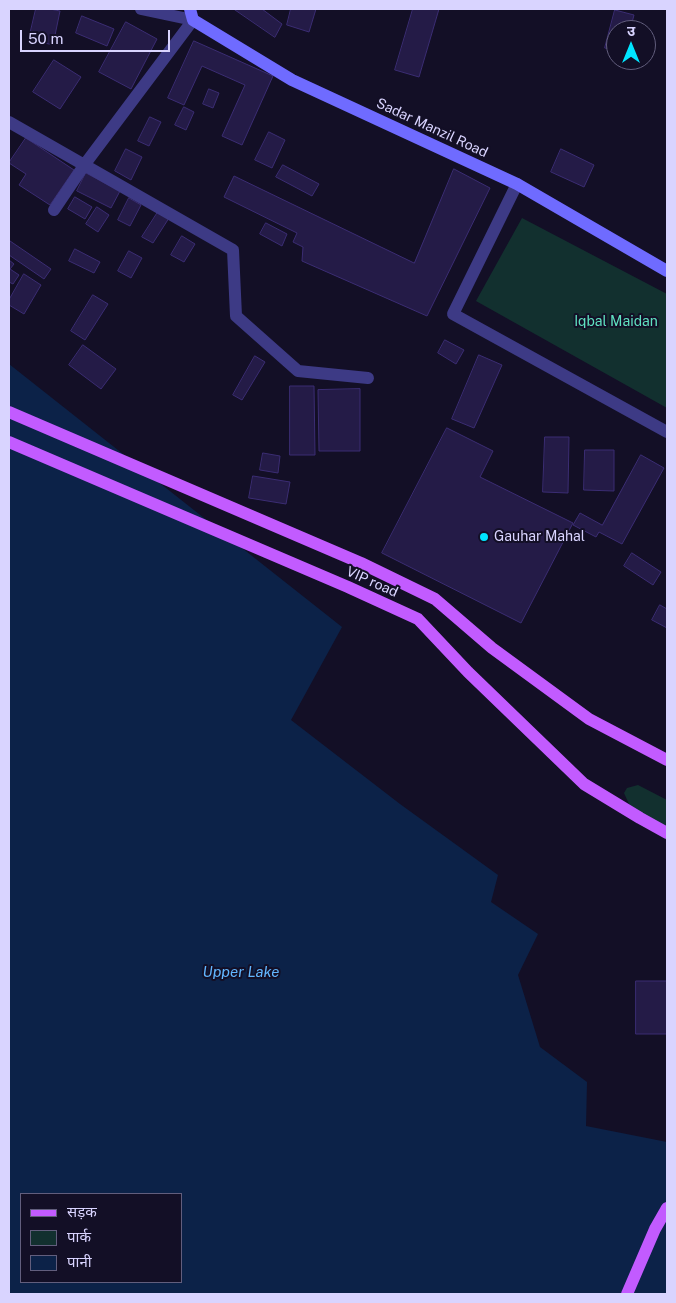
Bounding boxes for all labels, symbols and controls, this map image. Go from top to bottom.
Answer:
scale bar [22,20,172,52]
north arrow [606,20,656,70]
text: उ [627,23,635,39]
text: 50 m [28,30,63,47]
street label: Sadar Manzil Road [373,95,491,161]
park label: Iqbal Maidan [574,314,658,330]
place label: Gauhar Mahal [494,529,585,545]
marker: Gauhar Mahal [478,531,490,543]
street label: VIP road [343,563,401,601]
water label: Upper Lake [203,963,279,981]
legend [20,1193,182,1283]
text: सड़क [67,1203,97,1220]
text: पार्क [67,1228,91,1245]
text: पानी [67,1253,92,1270]

